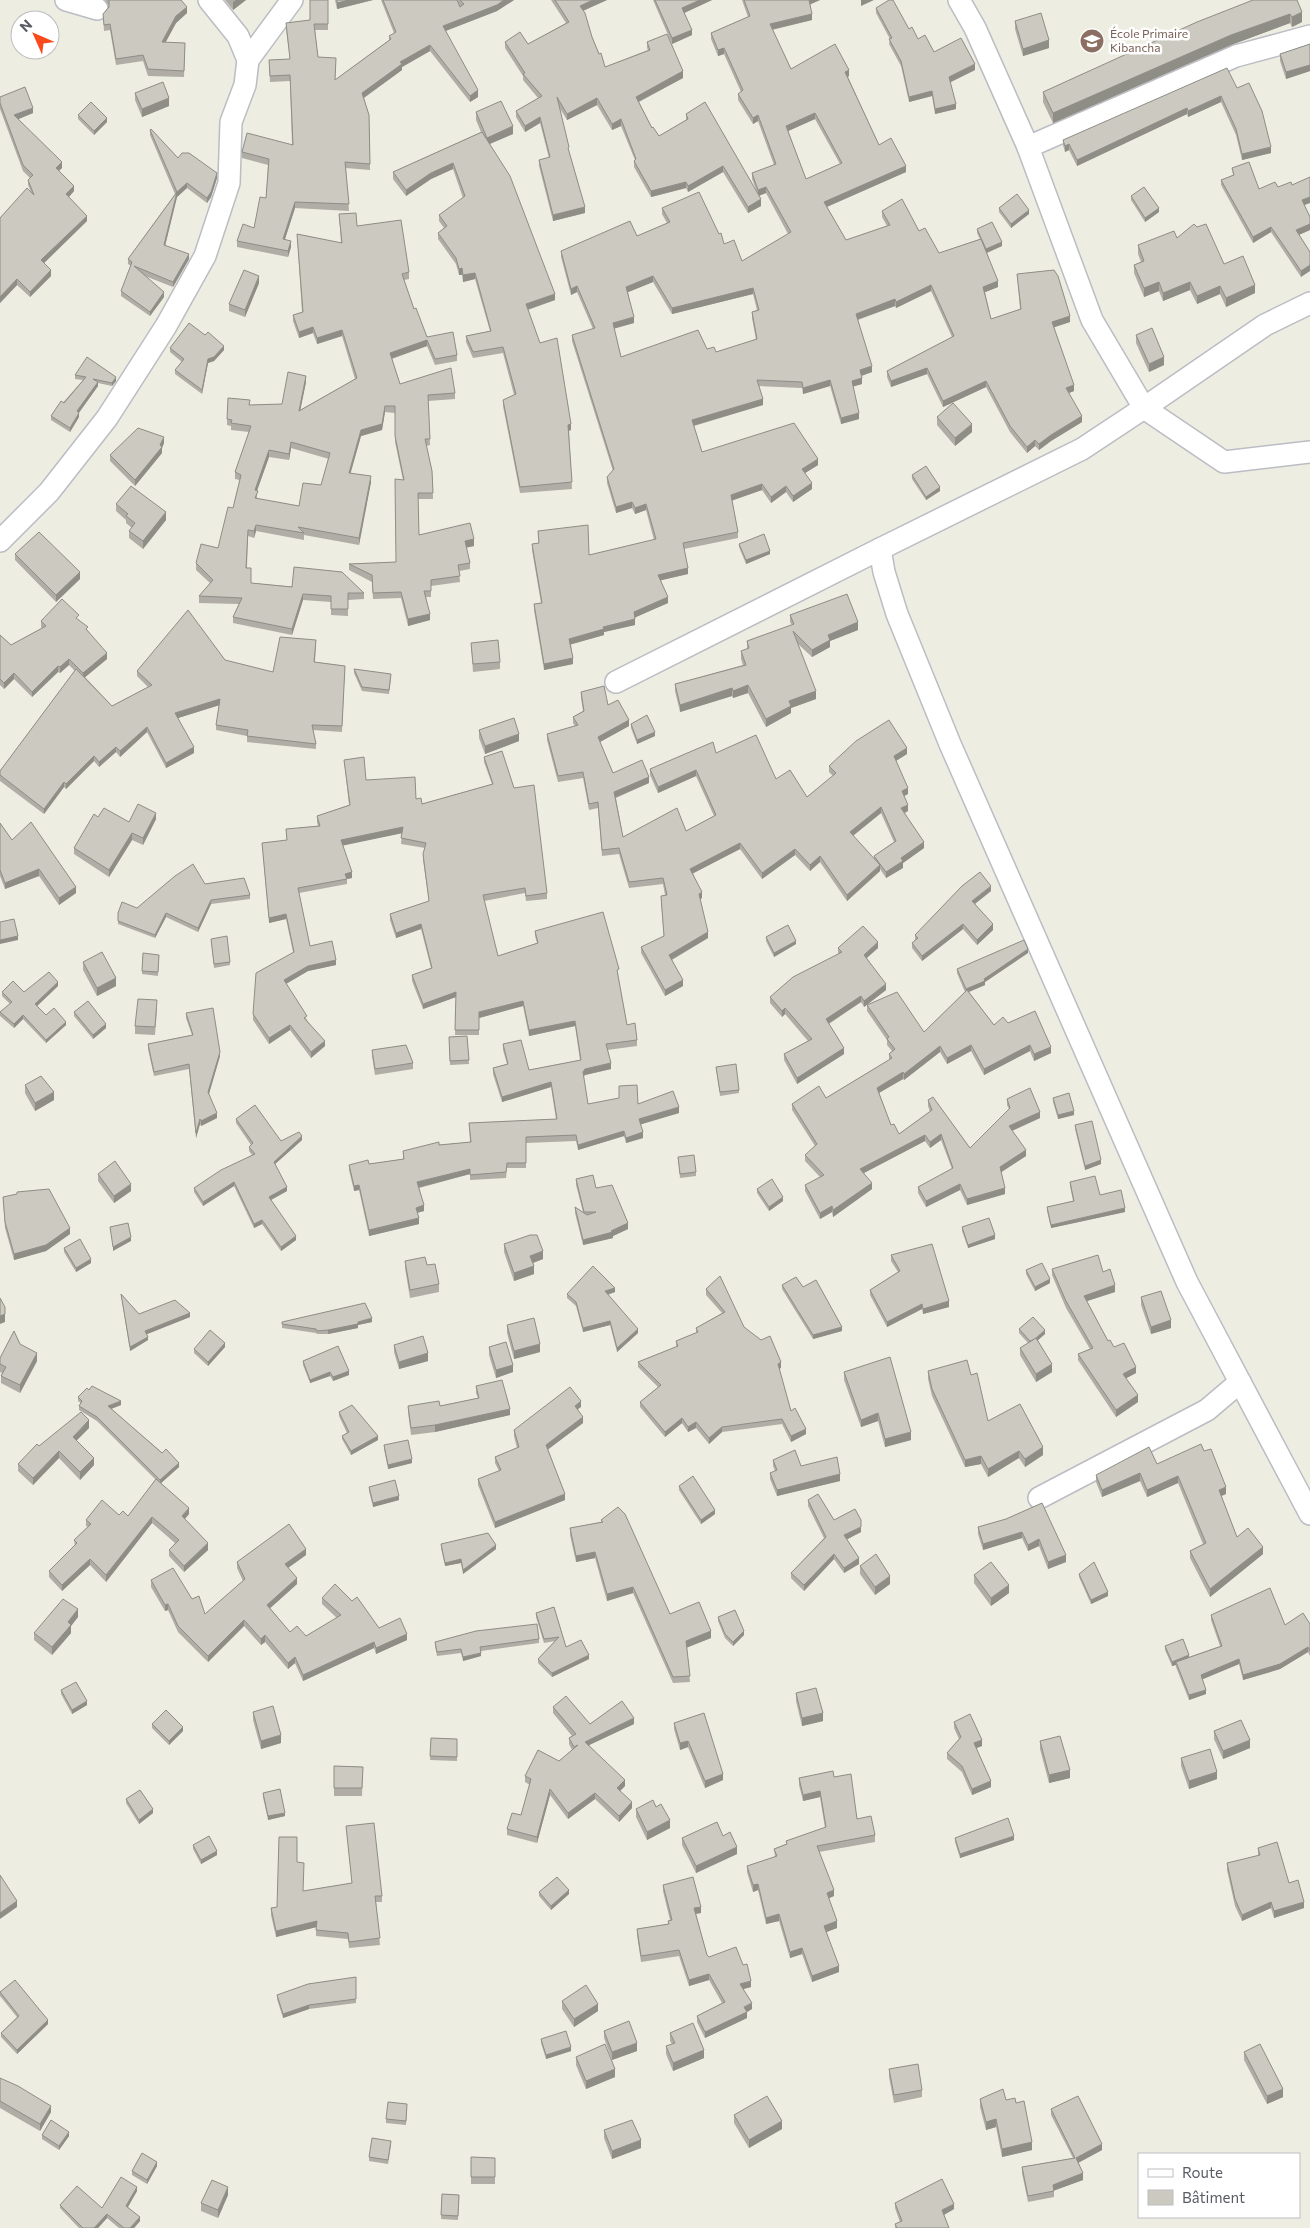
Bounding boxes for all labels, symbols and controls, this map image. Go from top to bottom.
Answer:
north arrow [10,10,60,60]
text: N [16,16,35,35]
place label: École Primaire Kibancha [1110,26,1188,54]
school or university icon: École Primaire Kibancha [1079,28,1105,54]
legend [1138,2153,1300,2218]
text: Route [1182,2163,1223,2181]
text: Bâtiment [1182,2188,1245,2206]

